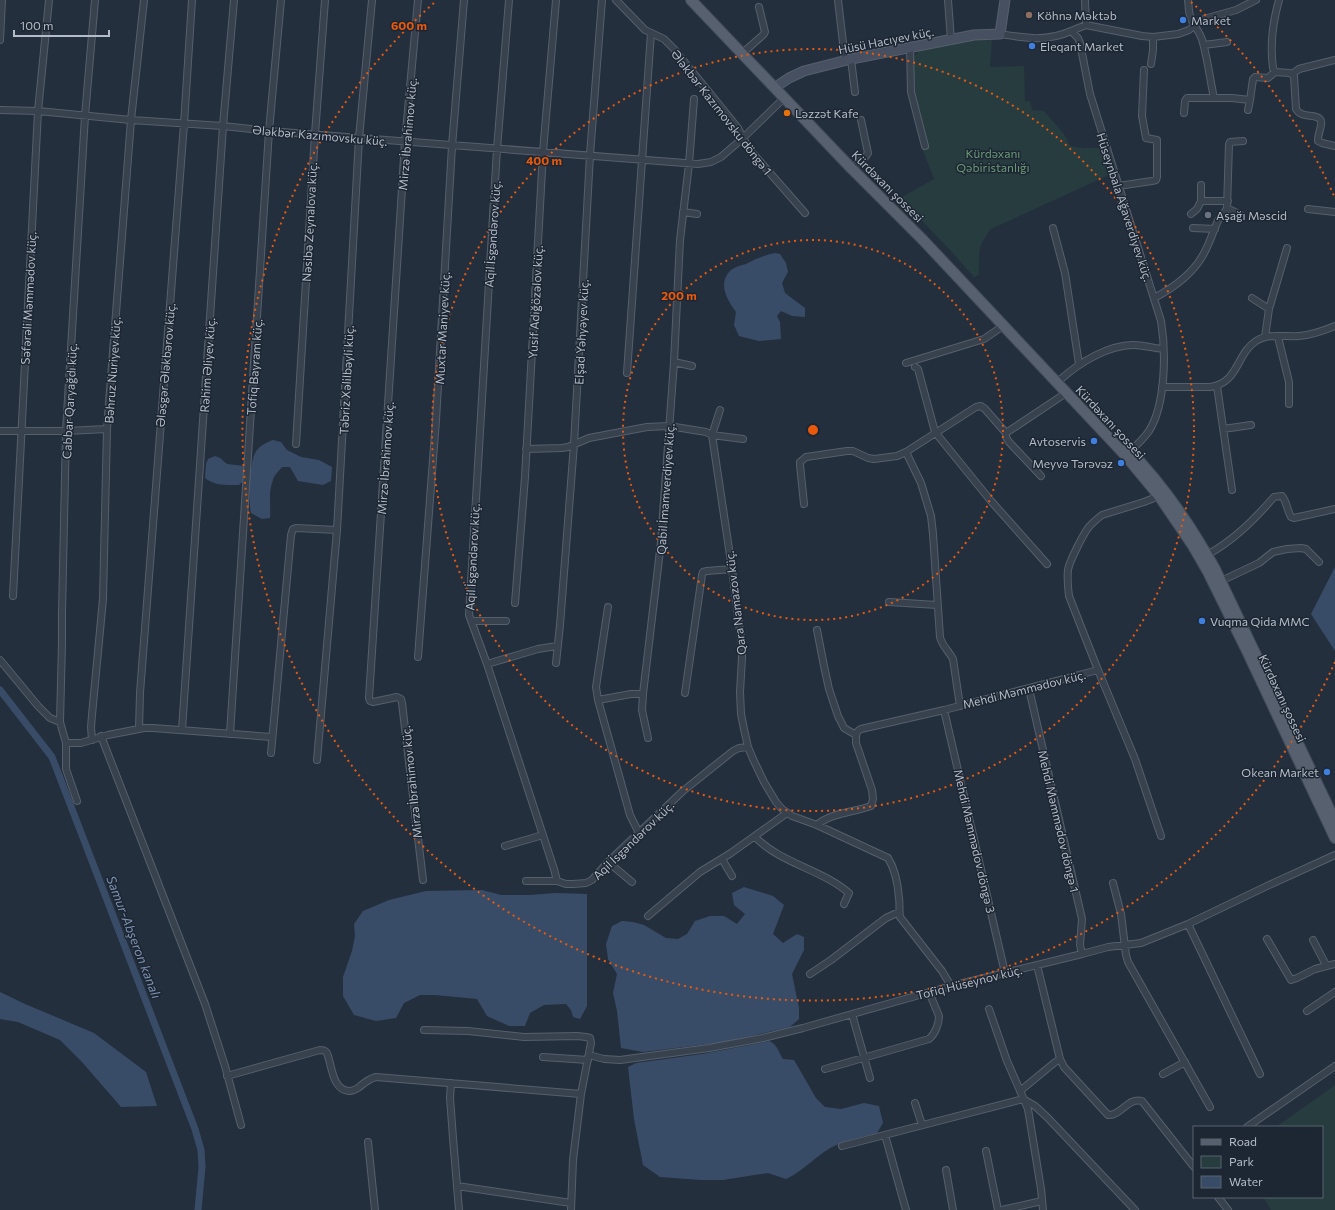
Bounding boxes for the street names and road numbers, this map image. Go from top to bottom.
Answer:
street label: Hüsü Hacıyev küç. [837,24,935,56]
street label: Ələkbər Kazımovsku döngə 1 [669,47,775,177]
street label: Mirzə İbrahimov küç. [395,77,419,191]
street label: Ələkbər Kazımovsku küç. [252,122,388,148]
street label: Hüseynbala Ağaverdiyev küç. [1094,131,1156,283]
street label: Kürdəxanı şossesi [849,147,927,225]
street label: Nəsibə Zeynalova küç. [299,162,319,282]
street label: Aqil İsgəndərov küç. [481,180,503,288]
street label: Səfərəli Məmmədov küç. [18,231,38,365]
street label: Yusif Adığözəlov küç. [525,245,545,359]
street label: Muxtar Maniyev küç. [432,271,452,385]
street label: Elşad Yəhyəyev küç. [571,279,591,385]
street label: Ələsgər Ələkbərov küç. [153,302,177,428]
street label: Bəhruz Nuriyev küç. [101,316,123,424]
street label: Rəhim Əliyev küç. [197,317,217,413]
street label: Tofiq Bayram küç. [244,318,264,416]
street label: Təbriz Xəlilbəyli küç. [336,325,356,435]
street label: Cabbar Qaryağdı küç. [59,343,79,459]
street label: Kürdəxanı şossesi [1073,382,1149,462]
street label: Mirzə İbrahimov küç. [374,401,396,515]
street label: Qabil İmamverdiyev küç. [653,423,677,555]
street label: Aqil İsgəndərov küç. [462,503,482,611]
street label: Qara Namazov küç. [722,550,748,656]
street label: Kürdəxanı şossesi [1256,652,1310,744]
street label: Mehdi Məmmədov küç. [961,667,1087,711]
street label: Mirzə İbrahimov küç. [398,725,424,839]
street label: Mehdi Məmmədov döngə 1 [1036,749,1082,893]
street label: Mehdi Məmmədov döngə 3 [952,768,998,914]
street label: Aqil İsgəndərov küç. [590,798,677,882]
street label: Tofiq Hüseynov küç. [915,962,1024,1002]

